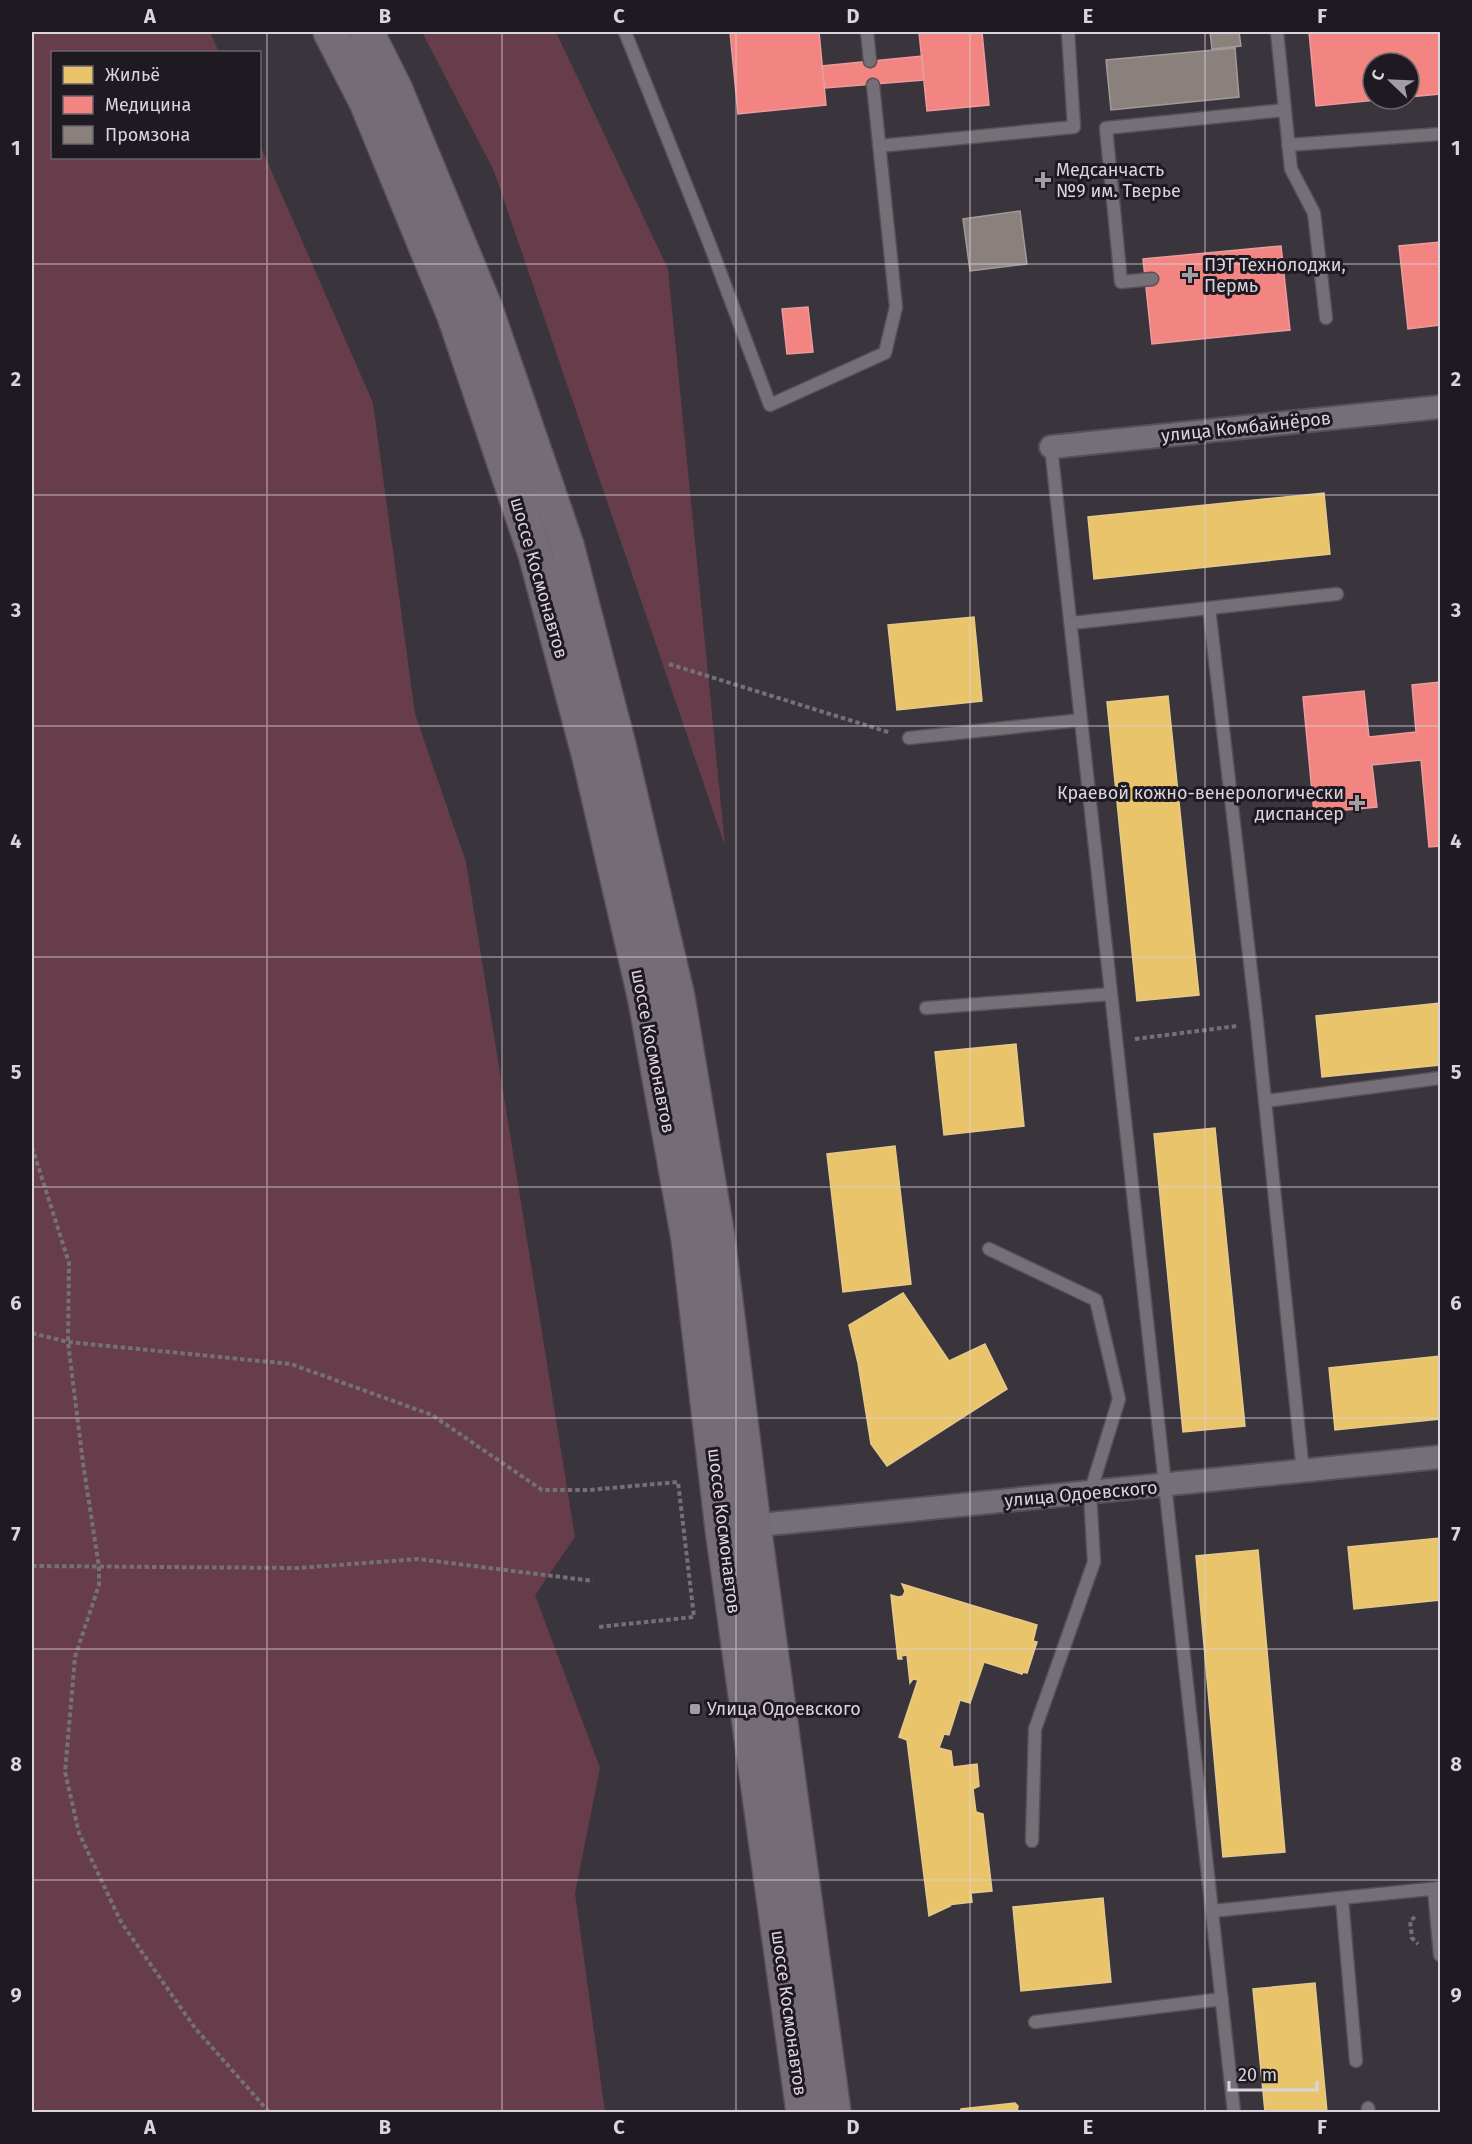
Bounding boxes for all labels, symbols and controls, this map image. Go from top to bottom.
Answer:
text: A [143,4,157,28]
text: B [379,4,391,28]
text: C [613,4,625,28]
text: D [846,4,860,28]
text: E [1083,4,1093,28]
text: F [1317,4,1327,28]
legend [51,51,261,159]
north arrow [1361,51,1421,111]
text: Жильё [105,64,160,86]
text: С [1367,67,1389,83]
text: Медицина [105,94,191,116]
text: Промзона [105,124,190,146]
text: 1 [11,136,21,160]
text: 1 [1451,136,1461,160]
place label: Медсанчасть №9 им. Тверье [1056,159,1181,202]
marker: Медсанчасть №9 им. Тверье [1034,171,1052,189]
place label: ПЭТ Технолоджи, Пермь [1204,254,1346,297]
marker: ПЭТ Технолоджи, Пермь [1181,266,1199,284]
text: 2 [11,367,21,391]
text: 2 [1451,367,1461,391]
street label: улица Комбайнёров [1160,407,1332,447]
street label: шоссе Космонавтов [505,495,573,661]
text: 3 [10,598,21,622]
text: 3 [1450,598,1461,622]
place label: Краевой кожно-венерологически диспансер [1057,782,1344,825]
marker: Краевой кожно-венерологически диспансер [1348,794,1366,812]
text: 4 [10,829,22,853]
text: 4 [1450,829,1462,853]
street label: шоссе Космонавтов [626,967,680,1135]
text: 5 [11,1060,22,1084]
text: 5 [1451,1060,1462,1084]
text: 6 [10,1291,22,1315]
text: 6 [1450,1291,1462,1315]
street label: шоссе Космонавтов [703,1447,745,1615]
street label: улица Одоевского [1003,1476,1159,1512]
text: 7 [11,1522,21,1546]
text: 7 [1451,1522,1461,1546]
place label: Улица Одоевского [707,1698,861,1720]
marker: Улица Одоевского [688,1702,702,1716]
text: 8 [10,1752,22,1776]
text: 8 [1450,1752,1462,1776]
street label: шоссе Космонавтов [767,1929,811,2097]
text: 9 [10,1983,22,2007]
text: 9 [1450,1983,1462,2007]
scale bar [1229,2054,1318,2092]
text: 20 m [1238,2064,1277,2086]
text: A [143,2115,157,2139]
text: B [379,2115,391,2139]
text: C [613,2115,625,2139]
text: D [846,2115,860,2139]
text: E [1083,2115,1093,2139]
text: F [1317,2115,1327,2139]

